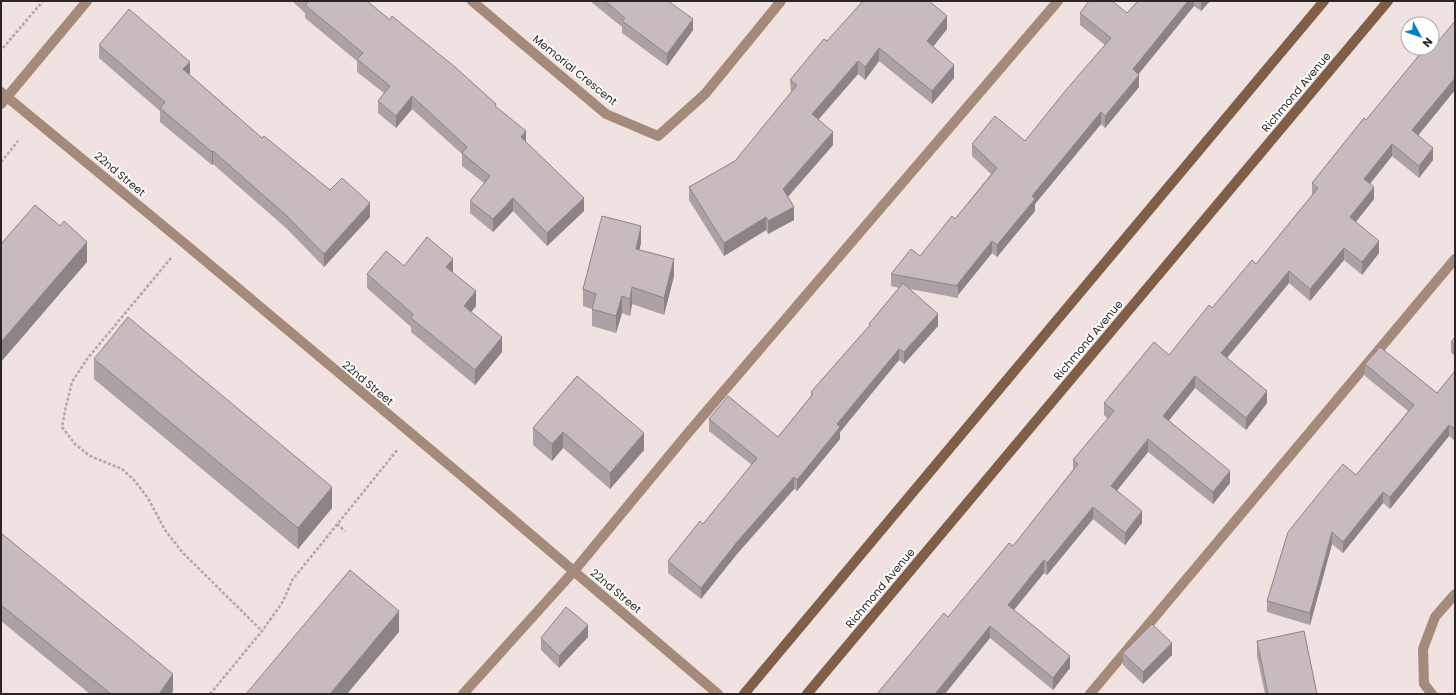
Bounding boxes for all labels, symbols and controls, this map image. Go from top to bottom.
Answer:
north arrow [1400,16,1440,56]
street label: Memorial Crescent [529,31,621,109]
text: N [1419,34,1436,51]
street label: Richmond Avenue [1258,48,1334,136]
street label: 22nd Street [91,148,149,200]
street label: Richmond Avenue [1050,296,1126,384]
street label: 22nd Street [339,357,397,409]
street label: Richmond Avenue [842,544,918,632]
street label: 22nd Street [587,565,645,617]

